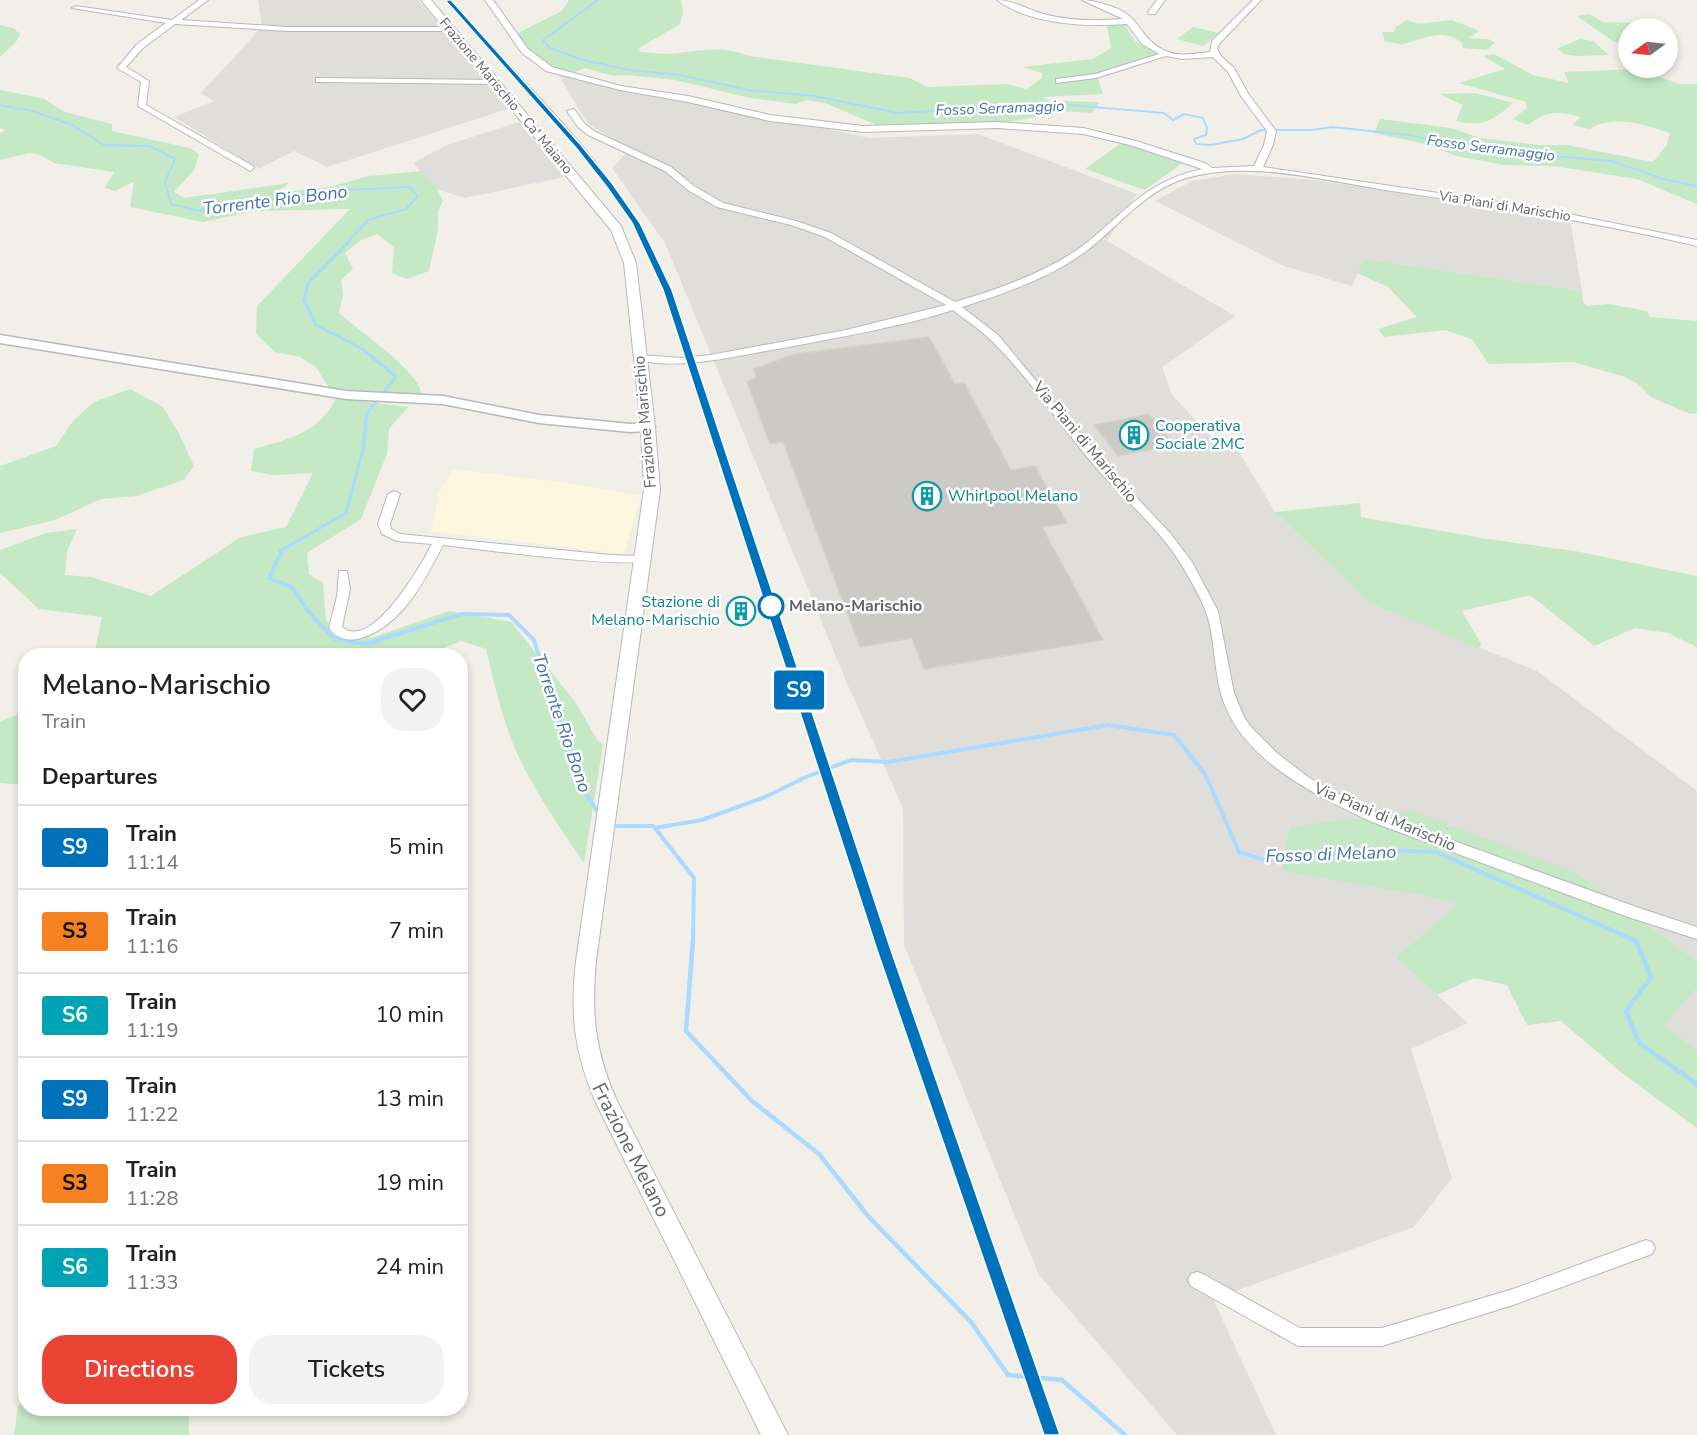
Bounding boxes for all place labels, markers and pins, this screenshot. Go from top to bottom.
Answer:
place label: Cooperativa Sociale 2MC [1155,415,1245,455]
building icon: Cooperativa Sociale 2MC [1118,419,1150,451]
building icon: Whirlpool Melano [911,480,943,512]
place label: Whirlpool Melano [948,485,1078,507]
place label: Stazione di Melano-Marischio [591,591,720,631]
marker: Melano-Marischio [758,593,784,619]
building icon: Stazione di Melano-Marischio [725,595,757,627]
place label: Melano-Marischio [789,595,922,617]

